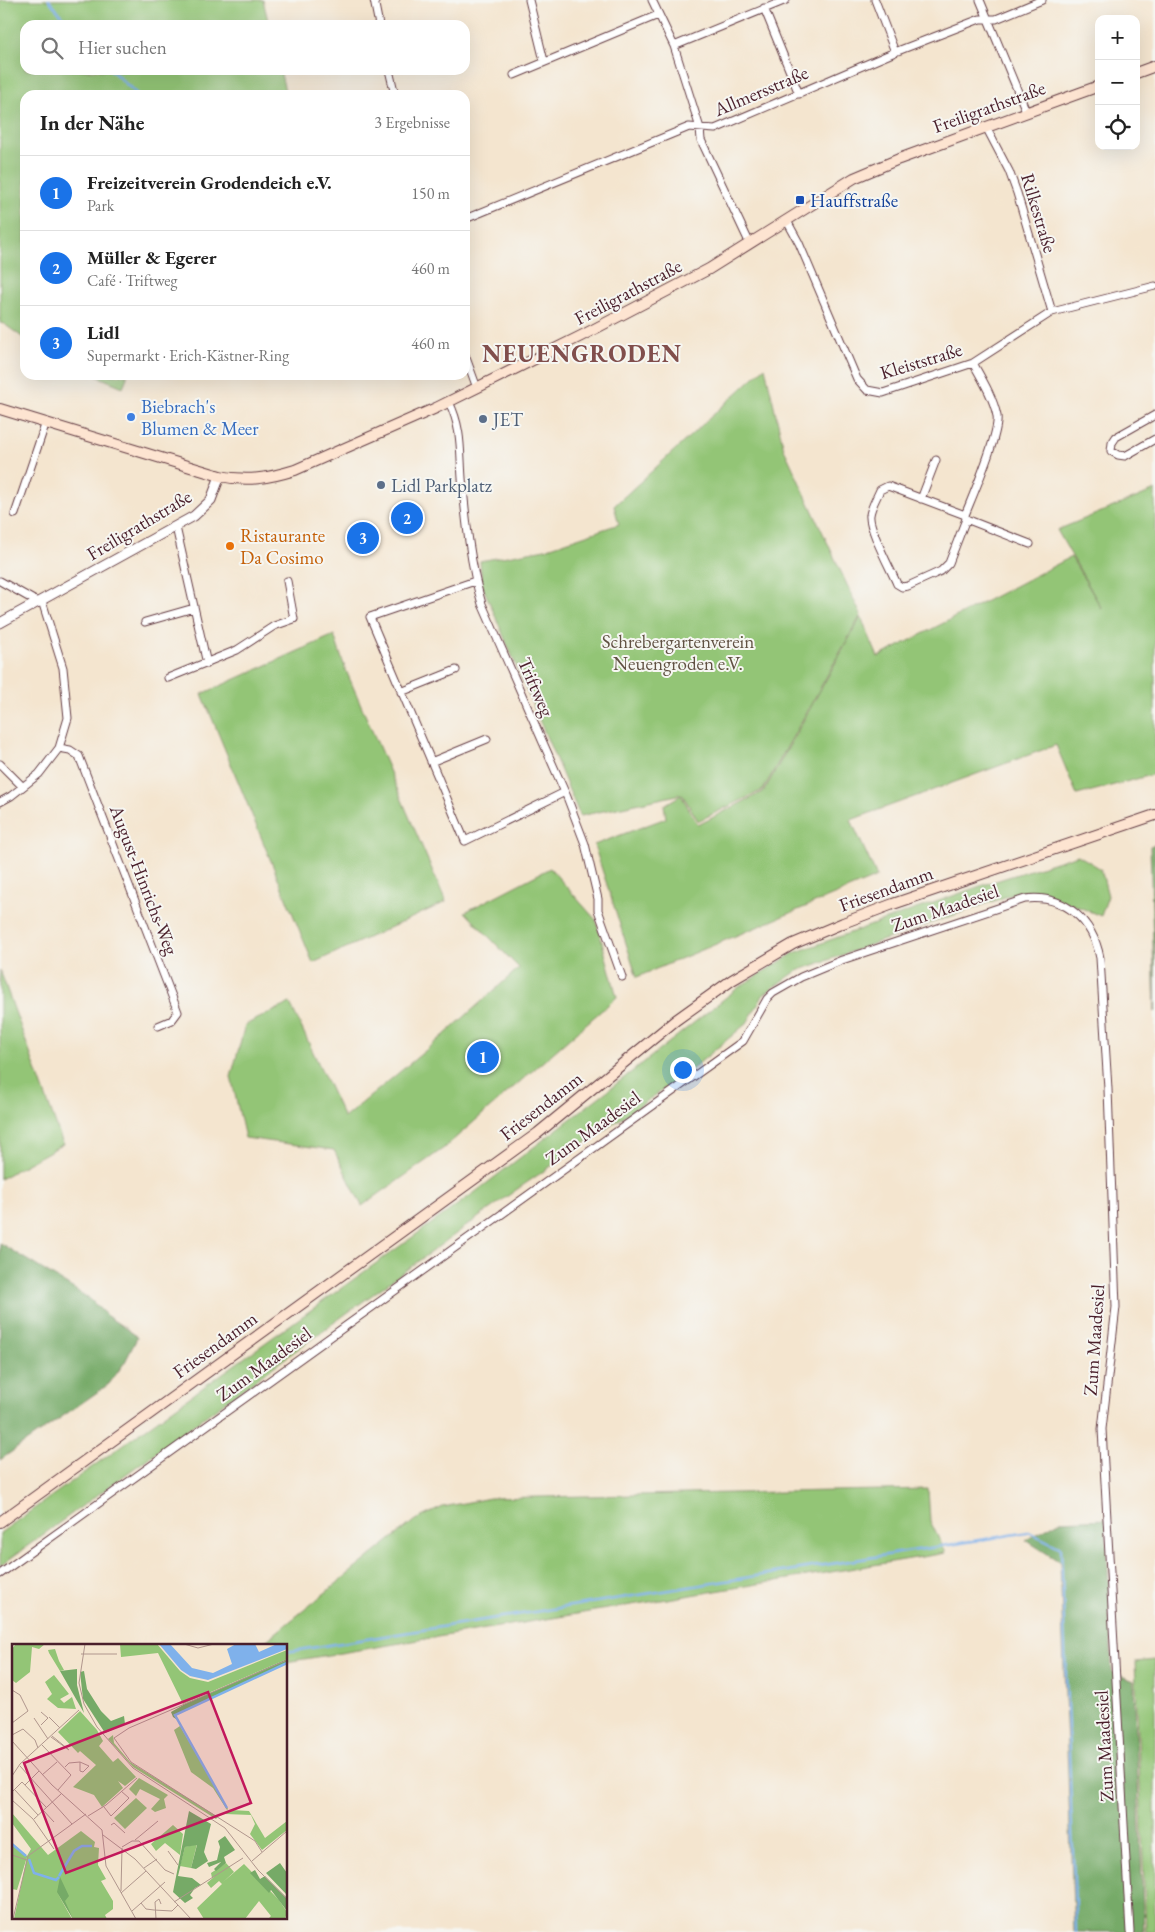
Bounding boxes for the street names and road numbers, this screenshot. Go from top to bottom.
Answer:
street label: Allmersstraße [709,60,812,122]
street label: Freiligrathstraße [929,75,1049,139]
street label: Rilkestraße [1015,170,1063,256]
street label: Freiligrathstraße [570,253,686,331]
street label: Kleiststraße [877,337,965,385]
street label: Freiligrathstraße [82,484,196,566]
street label: Triftweg [512,654,560,721]
street label: August-Hinrichs-Weg [104,801,184,959]
street label: Friesendamm [835,860,937,918]
street label: Zum Maadesiel [888,878,1002,938]
street label: Friesendamm [495,1066,588,1146]
street label: Zum Maadesiel [540,1085,646,1171]
street label: Zum Maadesiel [1078,1283,1110,1397]
street label: Friesendamm [168,1306,262,1384]
street label: Zum Maadesiel [211,1321,317,1407]
street label: Zum Maadesiel [1089,1689,1119,1802]

